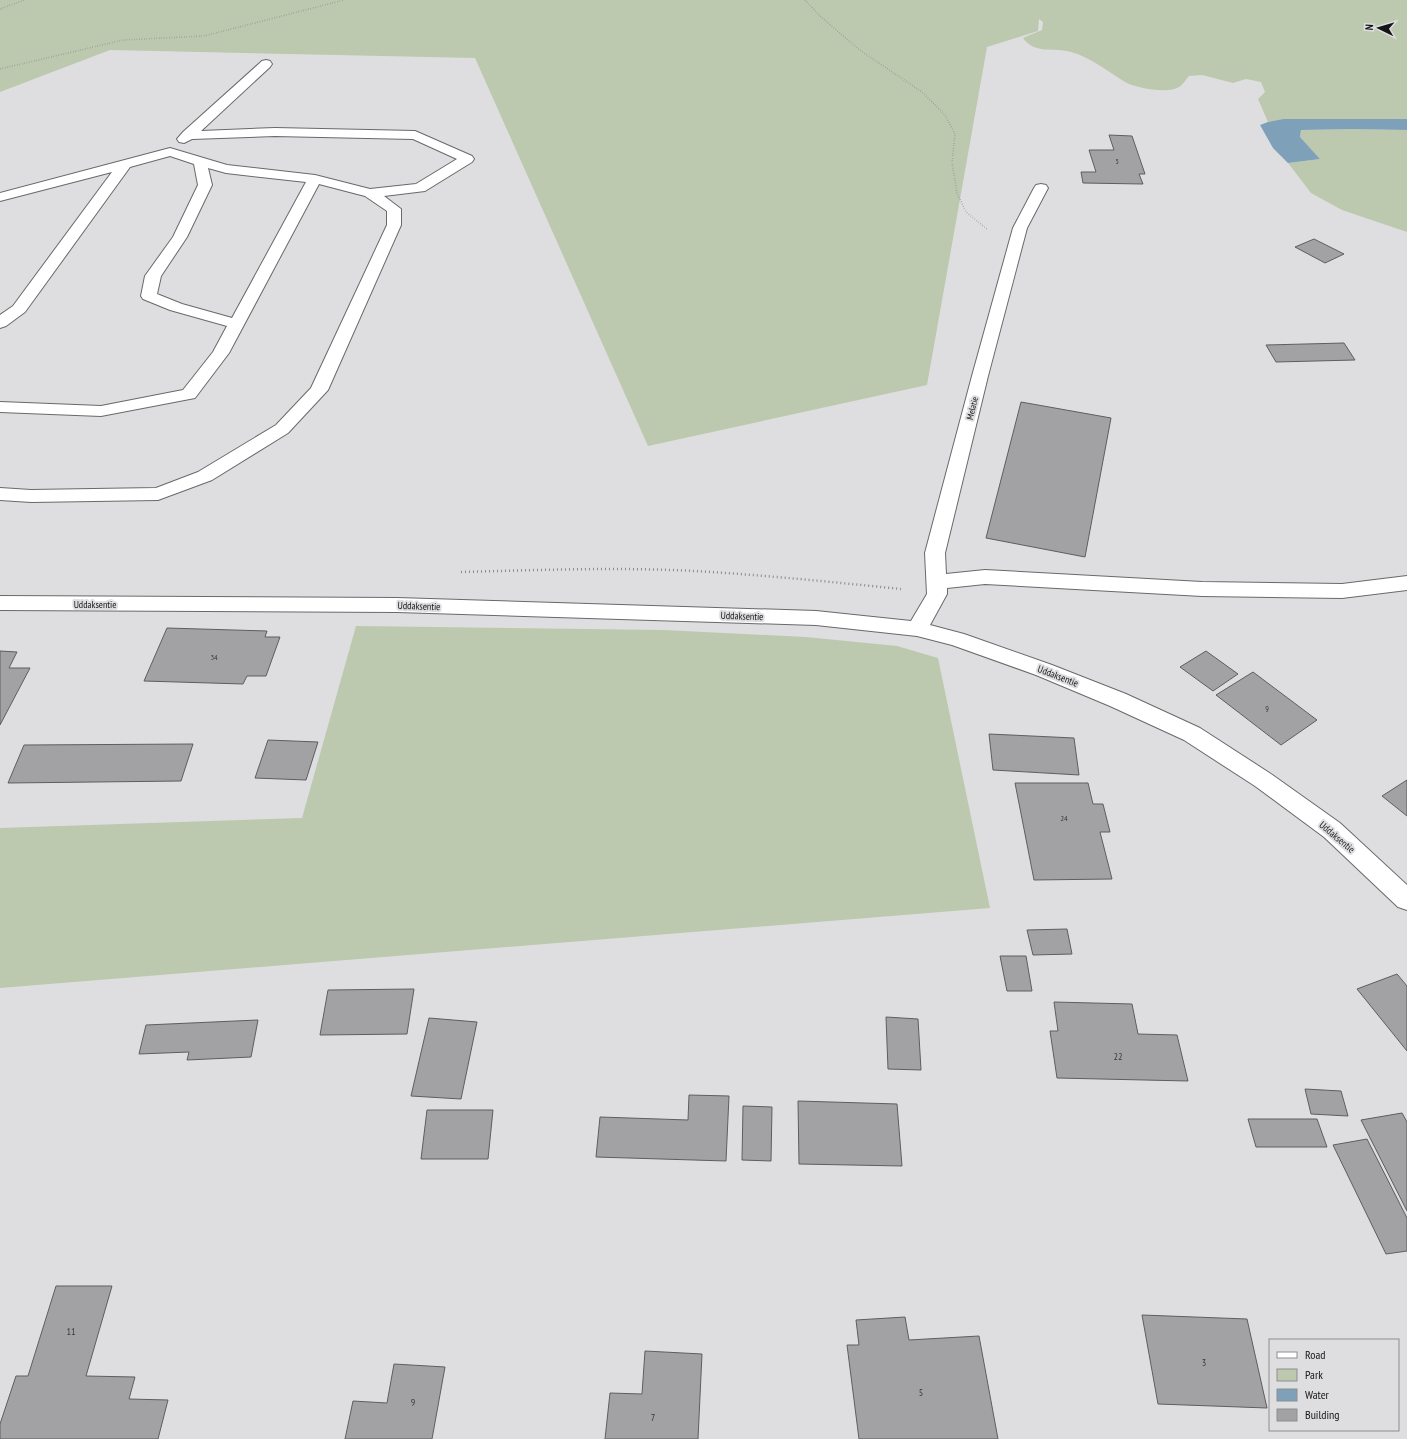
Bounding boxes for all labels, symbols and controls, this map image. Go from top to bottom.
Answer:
north arrow [1359,8,1399,48]
text: N [1362,24,1376,31]
house number: 5 [1115,156,1119,166]
street label: Melatie [964,395,980,421]
street label: Uddaksentie [74,598,116,611]
street label: Uddaksentie [397,599,441,613]
street label: Uddaksentie [720,609,764,623]
house number: 34 [210,652,218,662]
street label: Uddaksentie [1036,662,1080,690]
house number: 9 [1265,703,1269,713]
house number: 24 [1060,813,1068,823]
street label: Uddaksentie [1316,818,1358,856]
house number: 22 [1114,1050,1123,1063]
house number: 11 [67,1325,76,1338]
legend [1269,1339,1399,1431]
text: Road [1305,1347,1325,1362]
house number: 3 [1202,1356,1206,1369]
text: Park [1305,1367,1323,1382]
house number: 5 [919,1386,923,1399]
text: Water [1305,1387,1330,1402]
house number: 9 [411,1396,415,1409]
text: Building [1305,1407,1340,1422]
house number: 7 [651,1411,655,1424]

